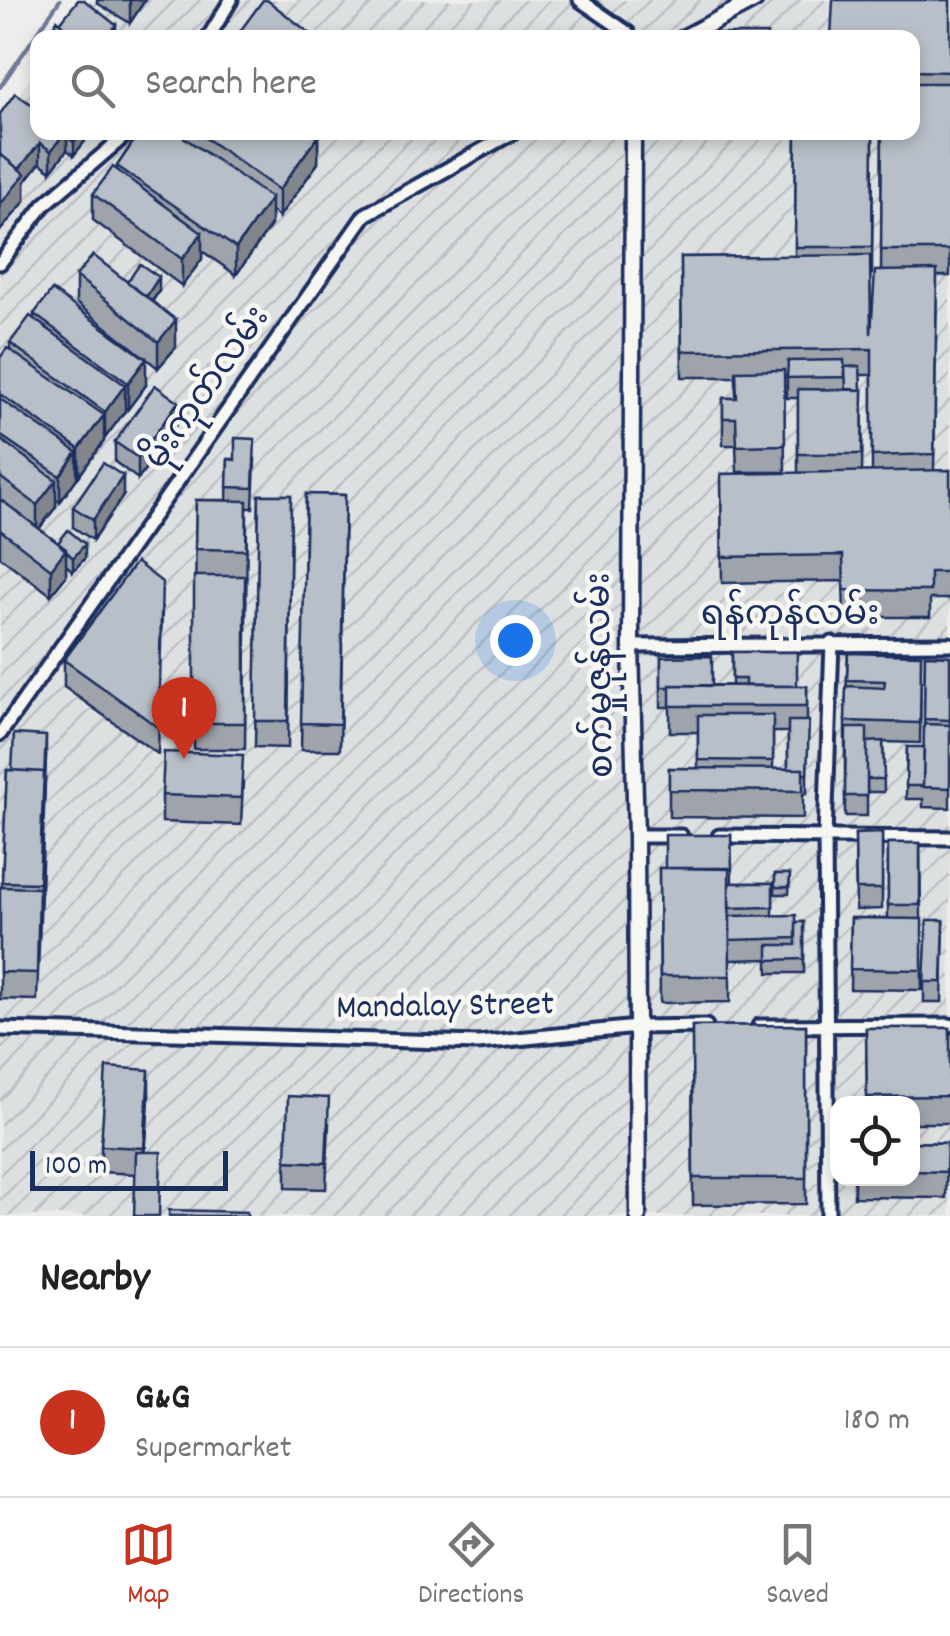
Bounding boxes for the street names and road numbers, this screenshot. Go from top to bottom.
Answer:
street label: မိုးကုတ်လမ်း [131,295,284,481]
street label: စက်မှုဇုန်လမ်း [572,572,630,778]
street label: ရန်ကုန်လမ်း [701,588,879,642]
street label: Mandalay Street [336,981,554,1035]

